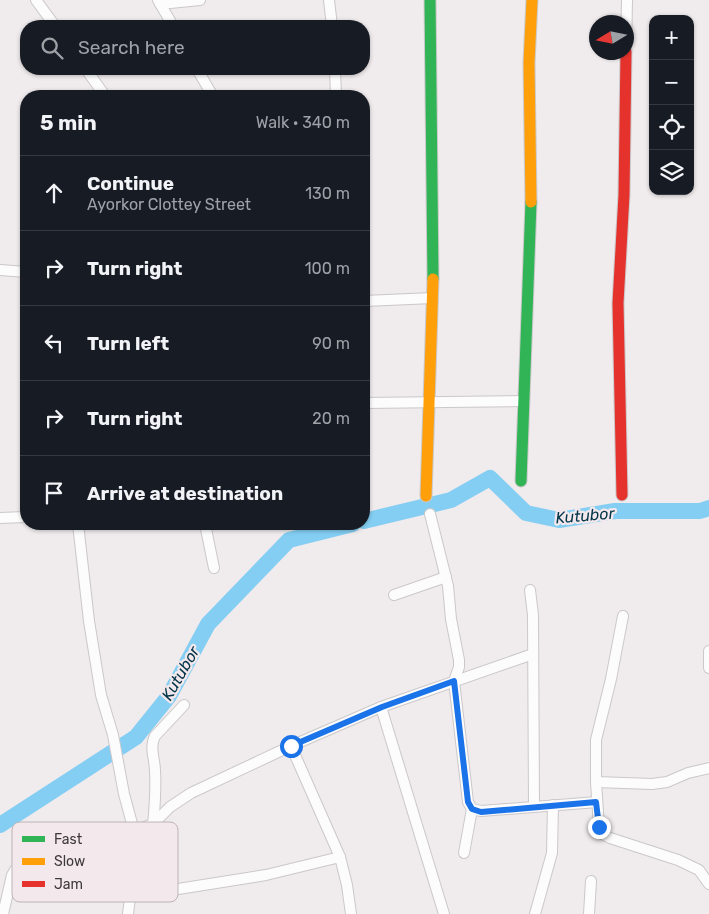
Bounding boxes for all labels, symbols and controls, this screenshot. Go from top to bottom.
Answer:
north arrow [589,15,634,60]
map controls [649,15,694,195]
button: + [649,15,694,60]
search box [20,20,370,75]
icon: search [38,34,66,62]
text: Search here [78,36,185,59]
button: − [649,60,694,105]
button: locate [649,105,694,150]
text: 5 min [40,110,97,135]
text: Walk · 340 m [256,113,350,132]
button: layers [649,150,694,195]
text: Continue [87,172,174,195]
icon: ahead [40,179,68,207]
text: 130 m [305,184,350,203]
text: Ayorkor Clottey Street [87,195,251,214]
icon: right [40,254,68,282]
text: Turn right [87,257,182,280]
text: 100 m [305,259,350,278]
icon: left [40,329,68,357]
text: Turn left [87,332,169,355]
text: 90 m [312,334,350,353]
icon: right [40,404,68,432]
text: Turn right [87,407,182,430]
text: 20 m [312,409,350,428]
icon: arrive [40,479,68,507]
text: Arrive at destination [87,482,283,505]
water label: Kutubor [555,503,616,528]
water label: Kutubor [157,642,204,704]
route start [280,735,303,758]
route end [588,816,611,839]
legend [12,822,178,902]
text: Fast [54,831,83,848]
text: Slow [54,853,85,870]
text: Jam [54,876,83,893]

